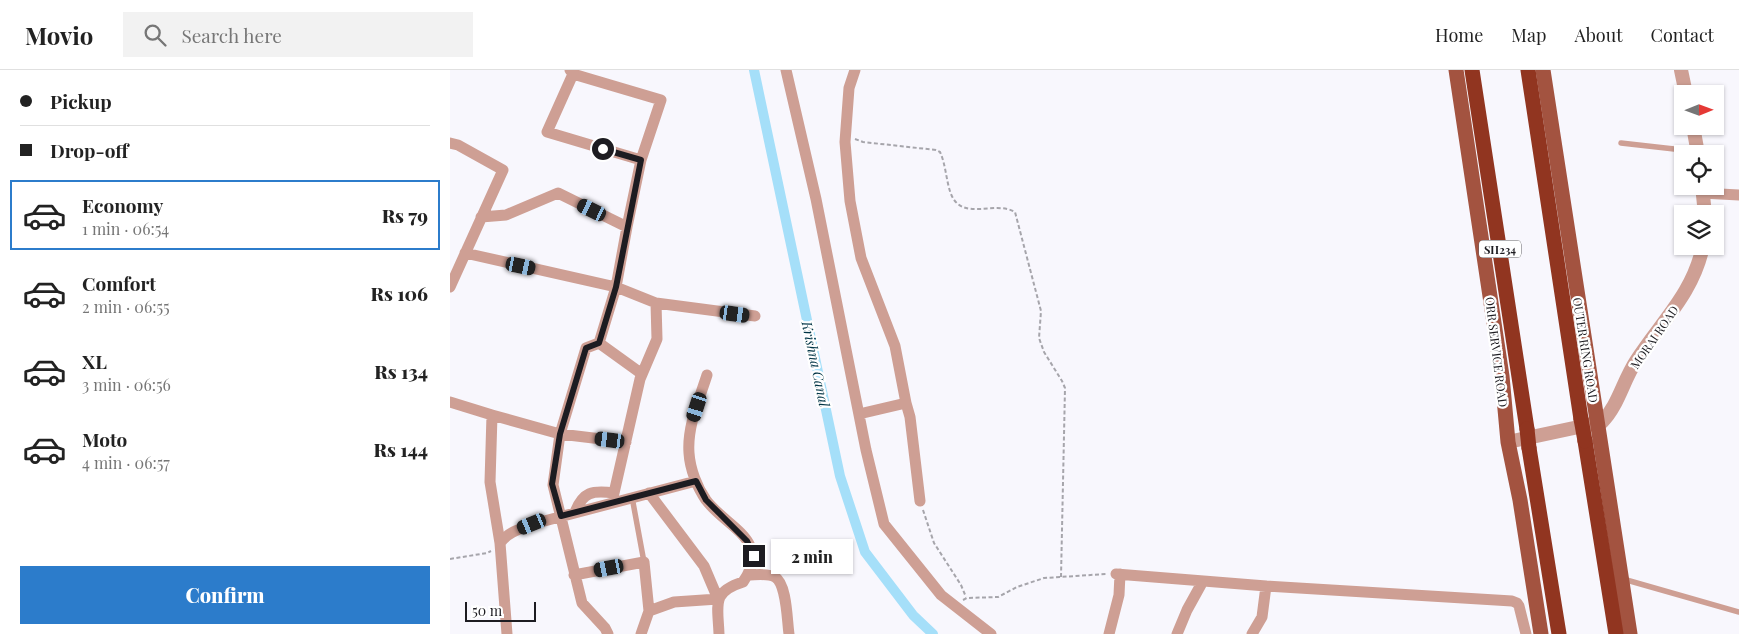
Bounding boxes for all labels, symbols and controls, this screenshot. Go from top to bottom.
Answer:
search box [123,12,473,57]
text: Movio [25,19,93,51]
icon: search [141,21,169,49]
text: Search here [181,22,282,48]
text: Home [1435,23,1483,47]
text: Map [1511,23,1546,47]
text: About [1574,23,1623,47]
text: Contact [1651,23,1714,47]
north arrow [1674,85,1724,135]
map controls [1674,85,1724,255]
text: Pickup [50,88,112,114]
text: Drop-off [50,137,128,163]
route start [592,138,614,160]
button: locate [1674,145,1724,195]
text: Economy [82,192,163,218]
icon: car [22,193,67,238]
car [575,197,608,223]
text: Rs 79 [382,202,428,228]
button: layers [1674,205,1724,255]
text: 1 min · 06:54 [82,218,169,239]
road number: SH234 [1479,240,1521,258]
car [504,256,537,276]
text: Comfort [82,270,156,296]
icon: car [22,271,67,316]
text: Rs 106 [371,280,428,306]
text: 2 min · 06:55 [82,296,170,317]
street label: ORR SERVICE ROAD [1482,296,1512,408]
street label: OUTER RING ROAD [1570,296,1602,404]
street label: MORAI ROAD [1626,302,1682,372]
car [719,304,750,324]
water label: Krishna Canal [797,319,835,410]
text: XL [82,348,107,374]
icon: car [22,349,67,394]
text: Rs 134 [374,358,428,384]
text: 3 min · 06:56 [82,374,171,395]
car [685,390,708,424]
text: Moto [82,426,127,452]
icon: car [22,427,67,472]
car [594,431,625,449]
text: Rs 144 [374,436,428,462]
text: 4 min · 06:57 [82,452,170,473]
car [515,511,548,537]
callout: 2 min [772,538,854,574]
route end [743,545,765,567]
text: 2 min [791,546,833,567]
car [592,558,625,578]
button: Confirm [20,566,430,624]
scale bar [465,599,536,622]
text: 50 m [472,601,502,620]

